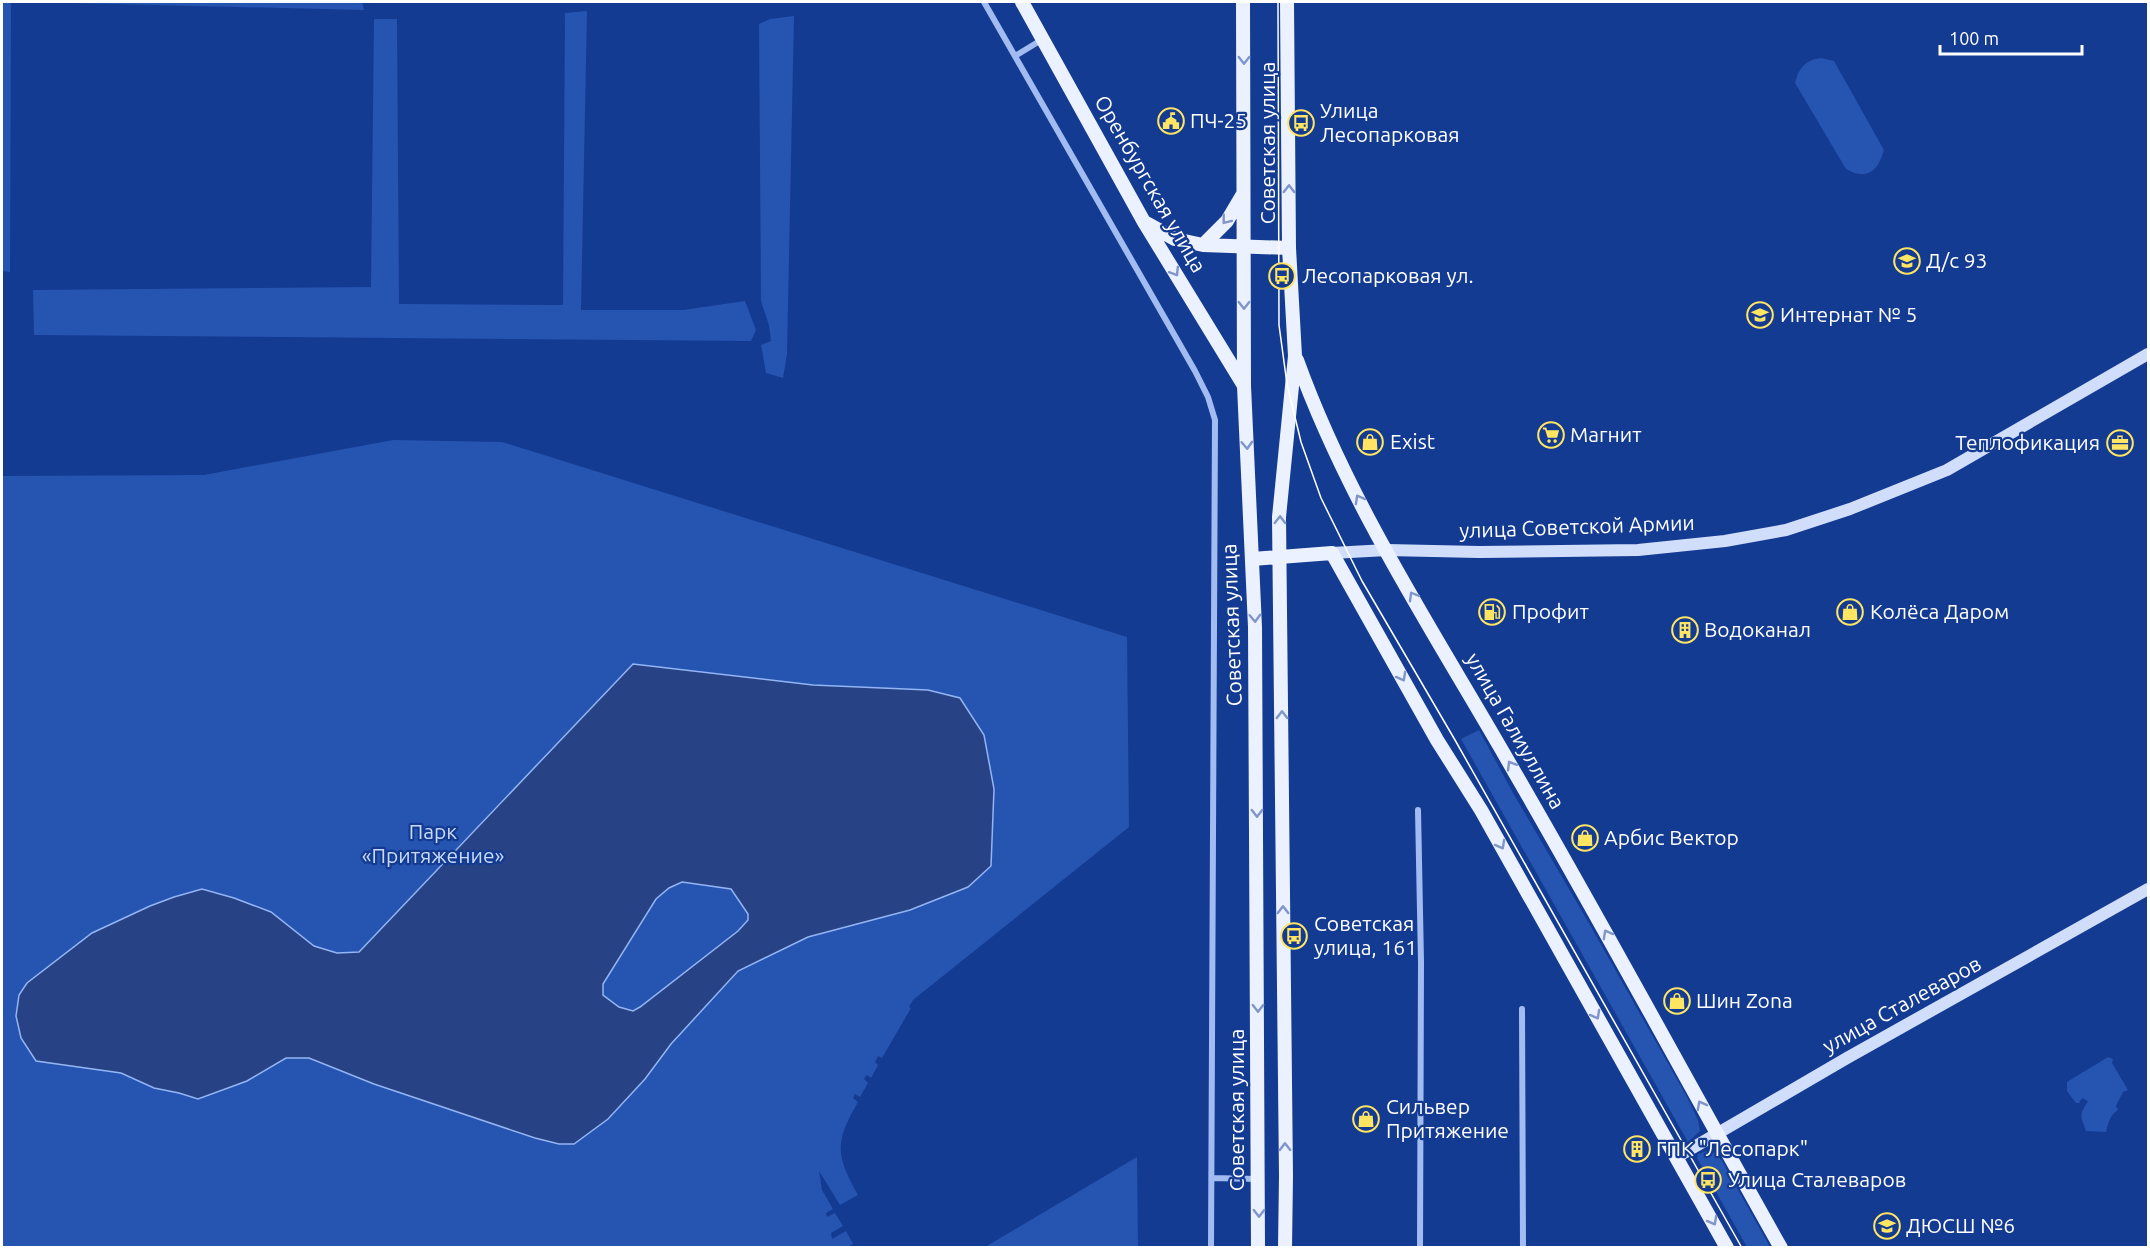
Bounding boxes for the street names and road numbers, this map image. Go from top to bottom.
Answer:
street label: Советская улица [1255,62,1279,224]
street label: Оренбургская улица [1090,91,1211,276]
street label: улица Советской Армии [1459,510,1695,542]
street label: Советская улица [1216,543,1246,707]
street label: улица Галиуллина [1461,648,1570,813]
street label: улица Сталеваров [1818,951,1985,1058]
street label: Советская улица [1224,1029,1248,1191]

